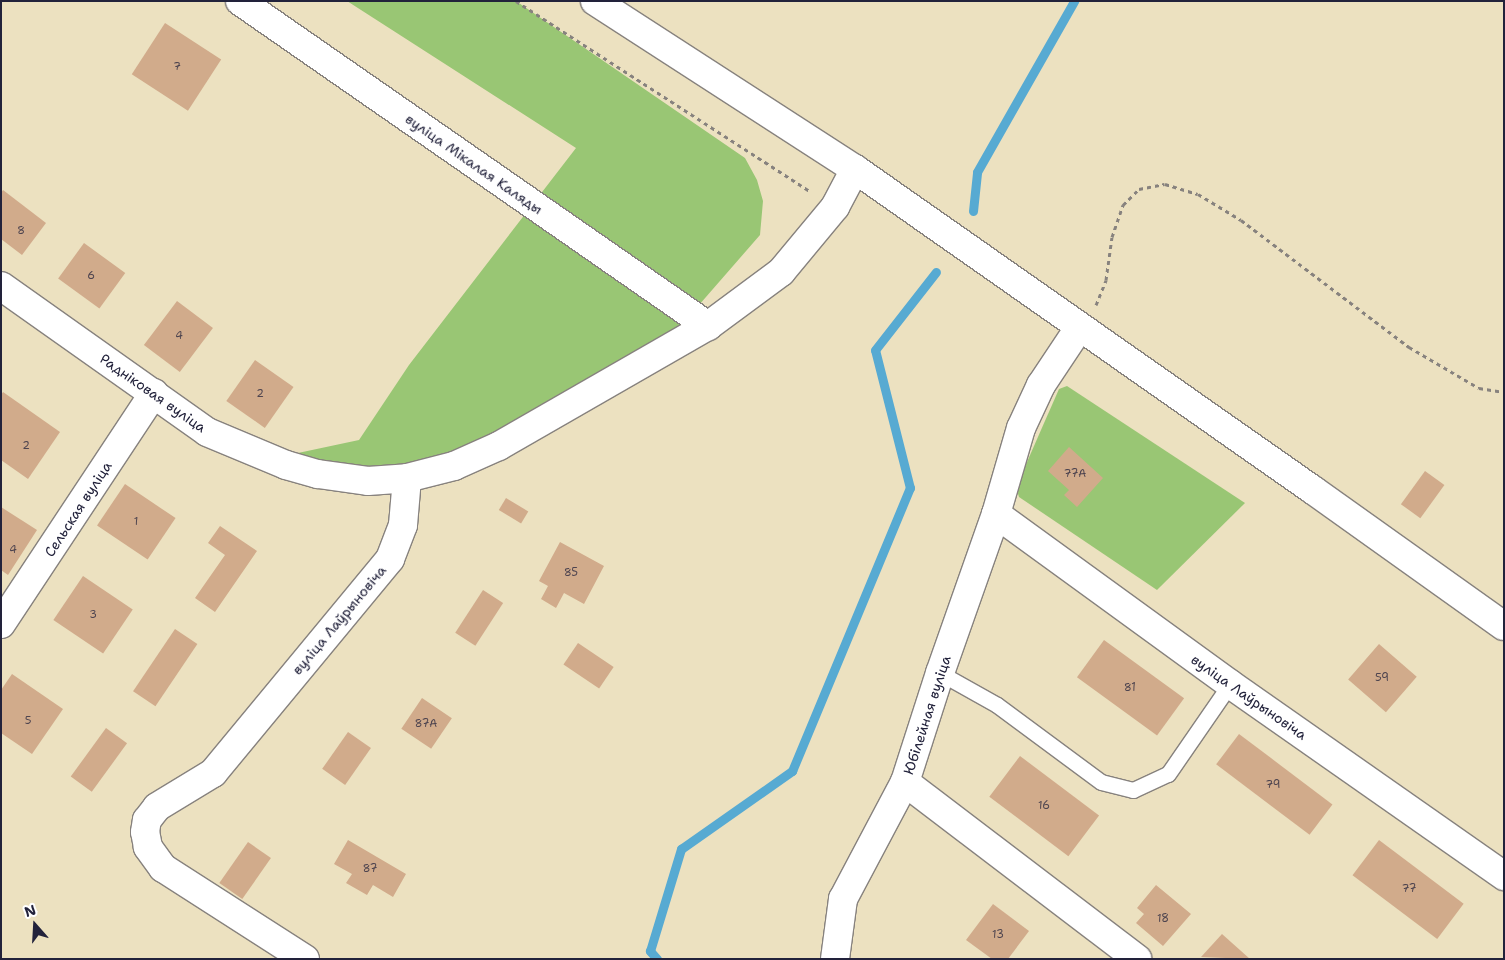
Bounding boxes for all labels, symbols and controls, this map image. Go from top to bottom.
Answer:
house number: 7 [173,60,181,74]
street label: вуліца Мікалая Каляды [402,110,546,218]
house number: 8 [17,224,25,238]
house number: 6 [87,269,95,283]
house number: 4 [175,329,183,343]
street label: Радніковая вуліца [97,350,209,436]
house number: 2 [256,387,264,401]
house number: 2 [22,439,30,453]
street label: Сельская вуліца [41,458,115,560]
house number: 77А [1064,467,1086,481]
house number: 1 [134,515,138,529]
house number: 4 [9,543,17,557]
street label: вуліца Лаўрыновіча [288,562,390,678]
house number: 85 [564,566,578,580]
house number: 3 [89,608,97,622]
street label: вуліца Лаўрыновіча [1188,651,1310,743]
street label: Юбілейная вуліца [900,653,954,777]
house number: 59 [1375,671,1389,685]
house number: 81 [1124,681,1136,695]
house number: 5 [25,714,31,728]
house number: 87А [415,717,437,731]
house number: 79 [1266,778,1280,792]
house number: 16 [1038,799,1050,813]
house number: 87 [363,862,377,876]
house number: 77 [1402,882,1416,896]
north arrow [10,900,60,950]
text: N [22,901,38,921]
house number: 18 [1157,912,1169,926]
house number: 13 [992,928,1004,942]

